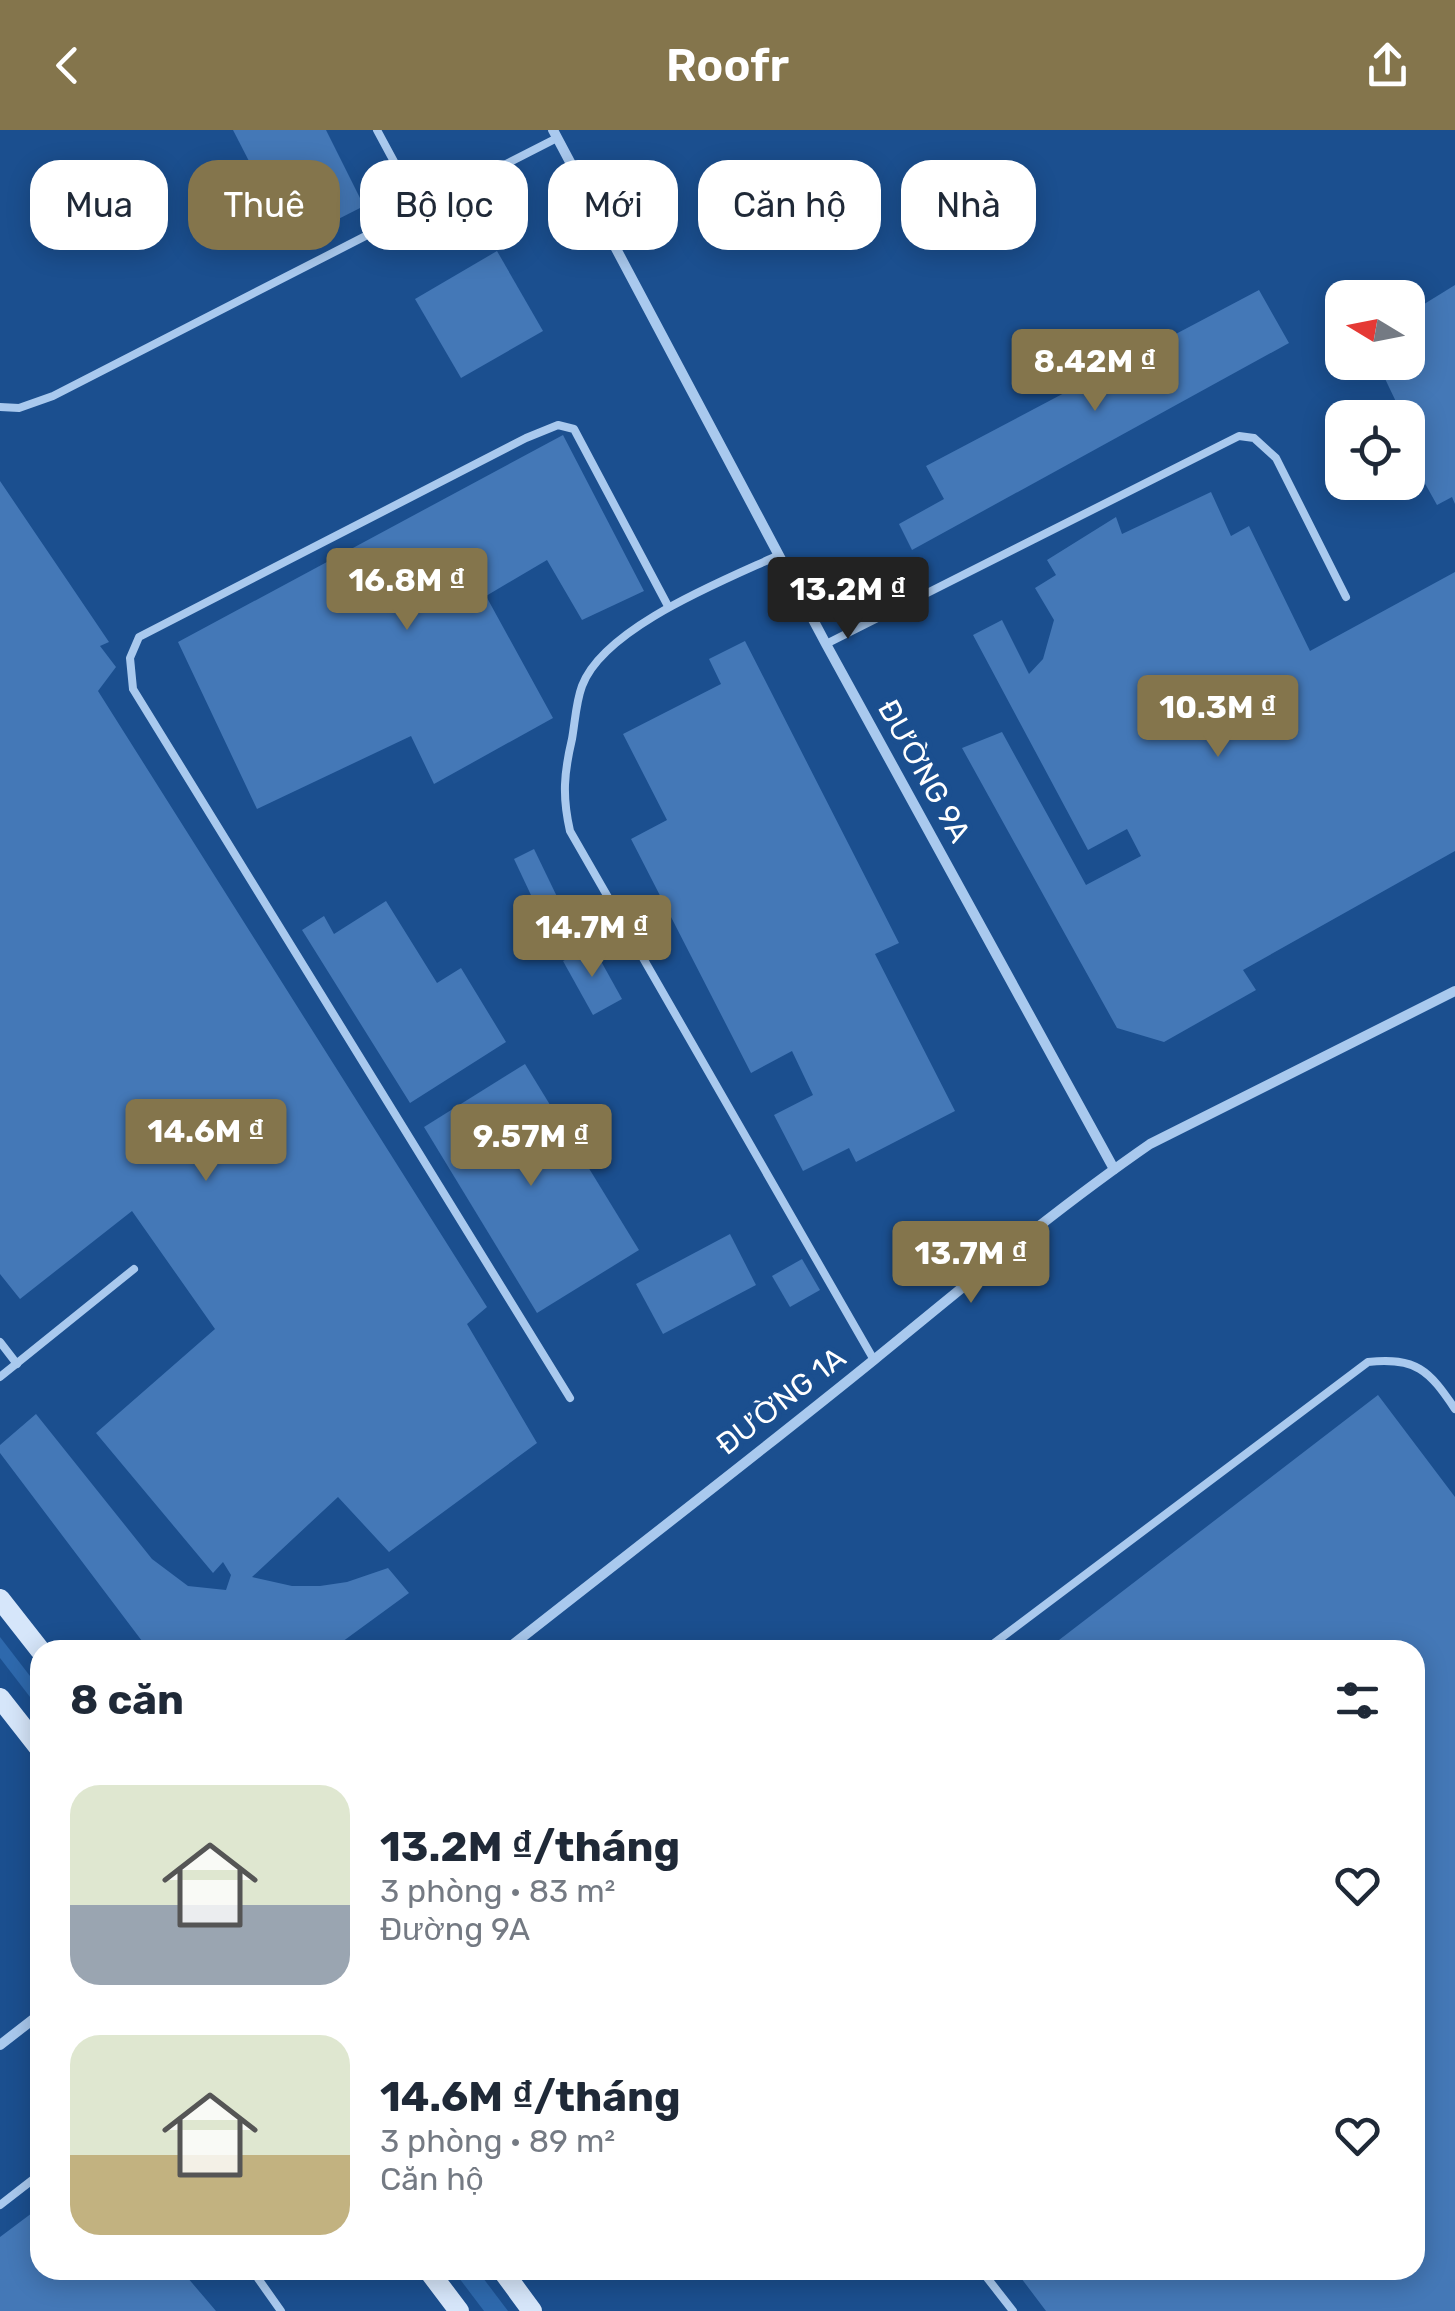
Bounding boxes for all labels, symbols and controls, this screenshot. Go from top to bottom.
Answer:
icon: back [40,38,95,93]
icon: share [1360,38,1415,93]
text: Roofr [666,39,789,92]
chip: Mua [30,160,168,250]
chip: Thuê [188,160,340,250]
chip: Bộ lọc [360,160,528,250]
chip: Mới [548,160,678,250]
chip: Căn hộ [698,160,881,250]
chip: Nhà [901,160,1036,250]
north arrow [1325,280,1425,380]
map controls [1325,280,1425,500]
pin: 8.42M ₫ [1003,329,1187,414]
text: 8.42M ₫ [1034,342,1156,380]
button: locate [1325,400,1425,500]
pin: 16.8M ₫ [315,548,499,633]
pin: 13.2M ₫ [756,557,940,642]
text: 16.8M ₫ [348,561,466,599]
text: 13.2M ₫ [790,570,906,608]
pin: 10.3M ₫ [1126,675,1310,760]
text: 10.3M ₫ [1159,688,1277,726]
street label: ĐƯỜNG 9A [870,693,978,849]
pin: 14.7M ₫ [500,895,684,980]
text: 14.7M ₫ [535,908,649,946]
pin: 14.6M ₫ [114,1099,298,1184]
pin: 9.57M ₫ [439,1104,623,1189]
text: 14.6M ₫ [147,1112,265,1150]
text: 9.57M ₫ [473,1117,589,1155]
pin: 13.7M ₫ [879,1221,1063,1306]
text: 13.7M ₫ [914,1234,1028,1272]
street label: ĐƯỜNG 1A [709,1339,853,1463]
icon: filters [1330,1673,1385,1728]
text: 8 căn [70,1675,184,1725]
text: 13.2M ₫/tháng [380,1822,680,1872]
icon: home [150,1825,270,1945]
icon: heart [1330,1858,1385,1913]
text: 3 phòng · 83 m² [380,1872,616,1910]
text: Đường 9A [380,1910,530,1948]
text: 14.6M ₫/tháng [380,2072,681,2122]
icon: home [150,2075,270,2195]
icon: heart [1330,2108,1385,2163]
text: 3 phòng · 89 m² [380,2122,615,2160]
text: Căn hộ [380,2160,484,2198]

